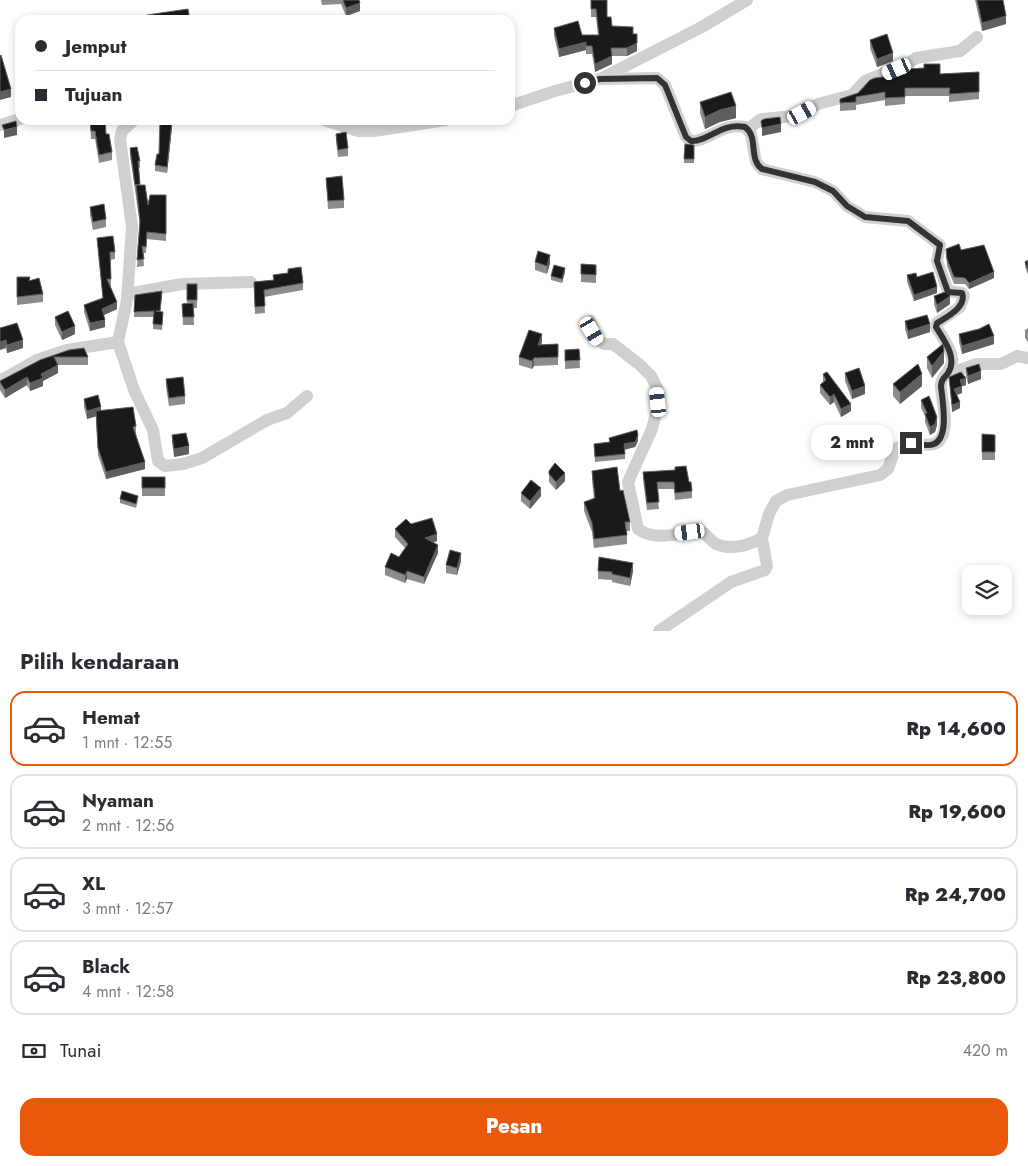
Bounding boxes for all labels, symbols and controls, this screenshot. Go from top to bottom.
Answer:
text: Jemput [65,33,126,60]
car [880,56,913,82]
route start [574,72,596,94]
text: Tujuan [65,81,122,108]
car [785,99,818,127]
car [577,314,606,348]
car [648,386,667,418]
callout: 2 mnt [811,426,894,460]
text: 2 mnt [830,431,874,454]
route end [900,432,922,454]
car [674,523,705,541]
map controls [962,565,1012,615]
button: layers [962,565,1012,615]
text: Pilih kendaraan [20,645,179,677]
text: Hemat [82,704,140,731]
icon: car [22,706,67,751]
text: Rp 14,600 [906,715,1006,742]
text: 1 mnt · 12:55 [82,731,172,754]
text: Nyaman [82,787,154,814]
icon: car [22,789,67,834]
text: Rp 19,600 [908,798,1006,825]
text: 2 mnt · 12:56 [82,814,174,837]
text: XL [82,870,105,897]
icon: car [22,872,67,917]
text: Rp 24,700 [905,881,1006,908]
text: 3 mnt · 12:57 [82,897,173,920]
text: Black [82,953,130,980]
icon: car [22,955,67,1000]
text: Rp 23,800 [906,964,1006,991]
text: 4 mnt · 12:58 [82,980,174,1003]
icon: cash [20,1037,48,1065]
text: Tunai [60,1037,101,1064]
text: 420 m [963,1039,1008,1062]
button: Pesan [20,1098,1008,1156]

